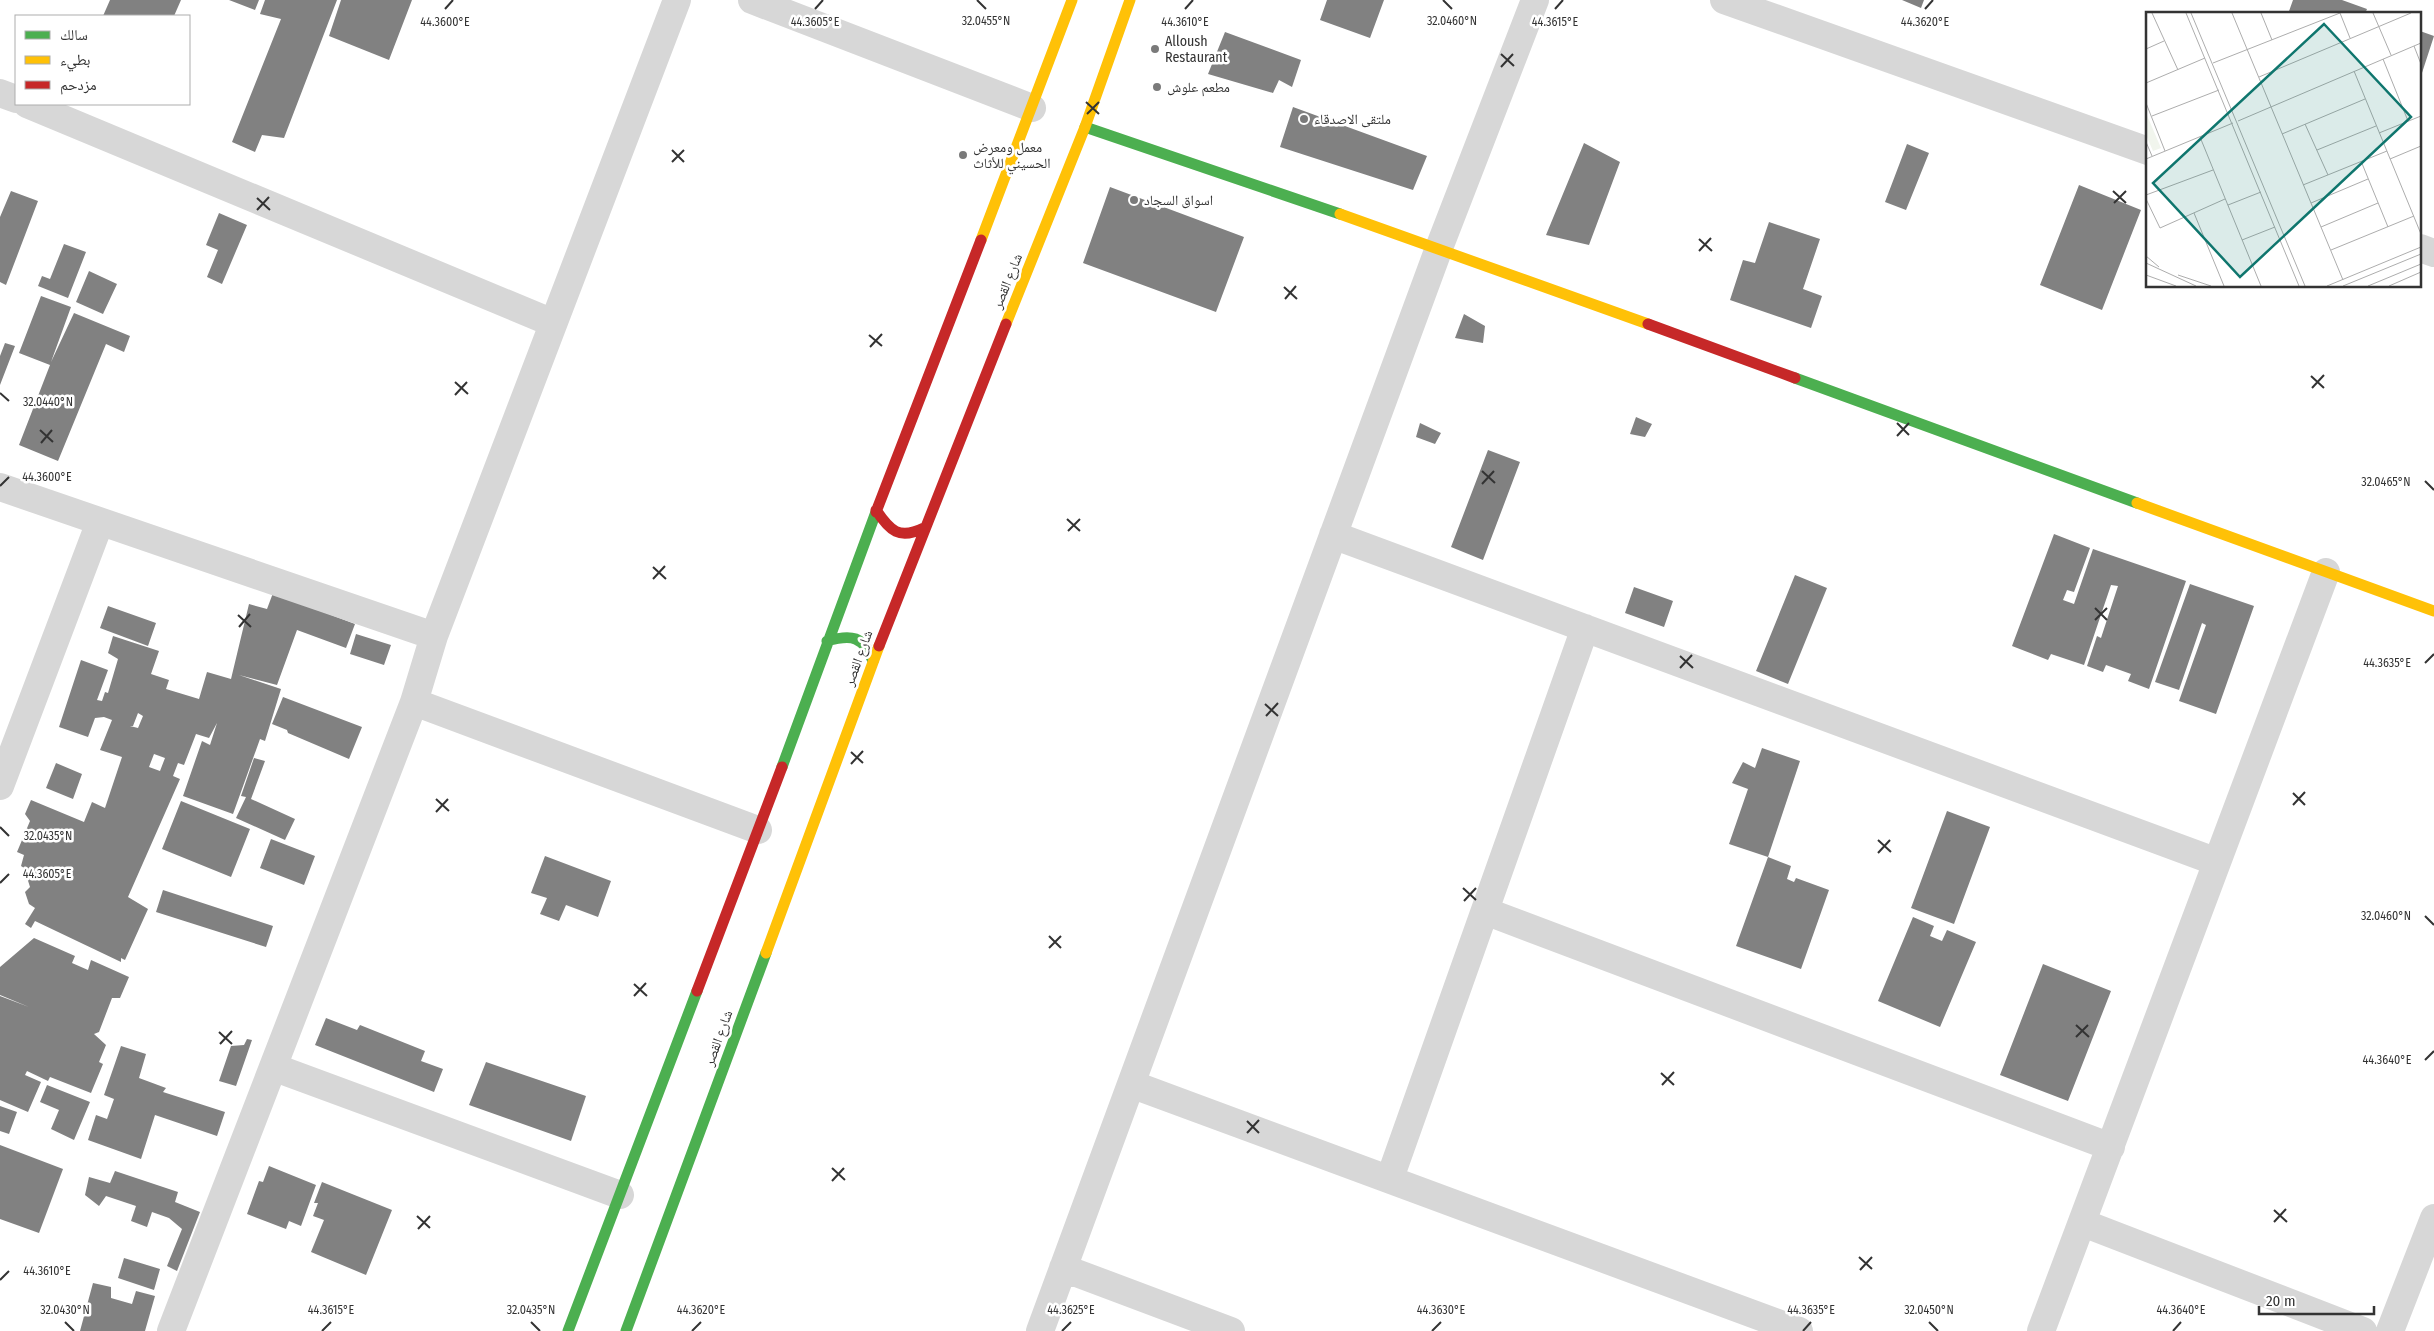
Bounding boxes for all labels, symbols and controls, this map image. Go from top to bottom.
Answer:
inset map [2146,12,2422,288]
text: 32.0455°N [962,14,1010,28]
text: 32.0460°N [1427,14,1477,28]
legend [15,15,190,105]
text: 44.3600°E [420,15,470,29]
text: 44.3605°E [791,15,840,29]
text: 44.3610°E [1161,15,1209,29]
text: 44.3615°E [1532,15,1579,29]
text: 44.3620°E [1901,15,1950,29]
text: سالك [60,26,88,44]
place label: Alloush Restaurant [1165,33,1228,66]
marker: Alloush Restaurant [1149,43,1161,55]
text: بطيء [60,51,90,72]
text: مزدحم [60,76,97,95]
place label: مطعم علوش [1167,79,1230,97]
marker: مطعم علوش [1151,81,1163,93]
place label: ملتقى الاصدقاء [1314,111,1391,128]
marker: ملتقى الاصدقاء [1298,113,1310,125]
place label: معمل ومعرض الحسيني للأثاث [973,139,1051,175]
marker: معمل ومعرض الحسيني للأثاث [957,149,969,161]
place label: اسواق السجاد [1144,192,1213,209]
marker: اسواق السجاد [1128,194,1140,206]
street label: شارع القصر [988,251,1027,313]
text: 32.0440°N [23,395,73,409]
text: 44.3600°E [22,470,72,484]
text: 32.0465°N [2361,475,2411,489]
street label: شارع القصر [840,628,877,690]
text: 44.3635°E [2363,656,2411,670]
text: 32.0435°N [24,829,72,843]
text: 44.3605°E [23,867,72,881]
text: 32.0460°N [2361,909,2411,923]
street label: شارع القصر [700,1008,737,1070]
text: 44.3640°E [2363,1053,2412,1067]
text: 44.3610°E [23,1264,71,1278]
scale bar [2259,1284,2374,1316]
text: 20 m [2266,1292,2296,1310]
text: 32.0430°N [40,1303,90,1317]
text: 44.3615°E [308,1303,355,1317]
text: 32.0435°N [507,1303,555,1317]
text: 44.3620°E [677,1303,726,1317]
text: 44.3625°E [1047,1303,1095,1317]
text: 44.3630°E [1417,1303,1466,1317]
text: 44.3635°E [1787,1303,1835,1317]
text: 32.0450°N [1904,1303,1954,1317]
text: 44.3640°E [2157,1303,2206,1317]

